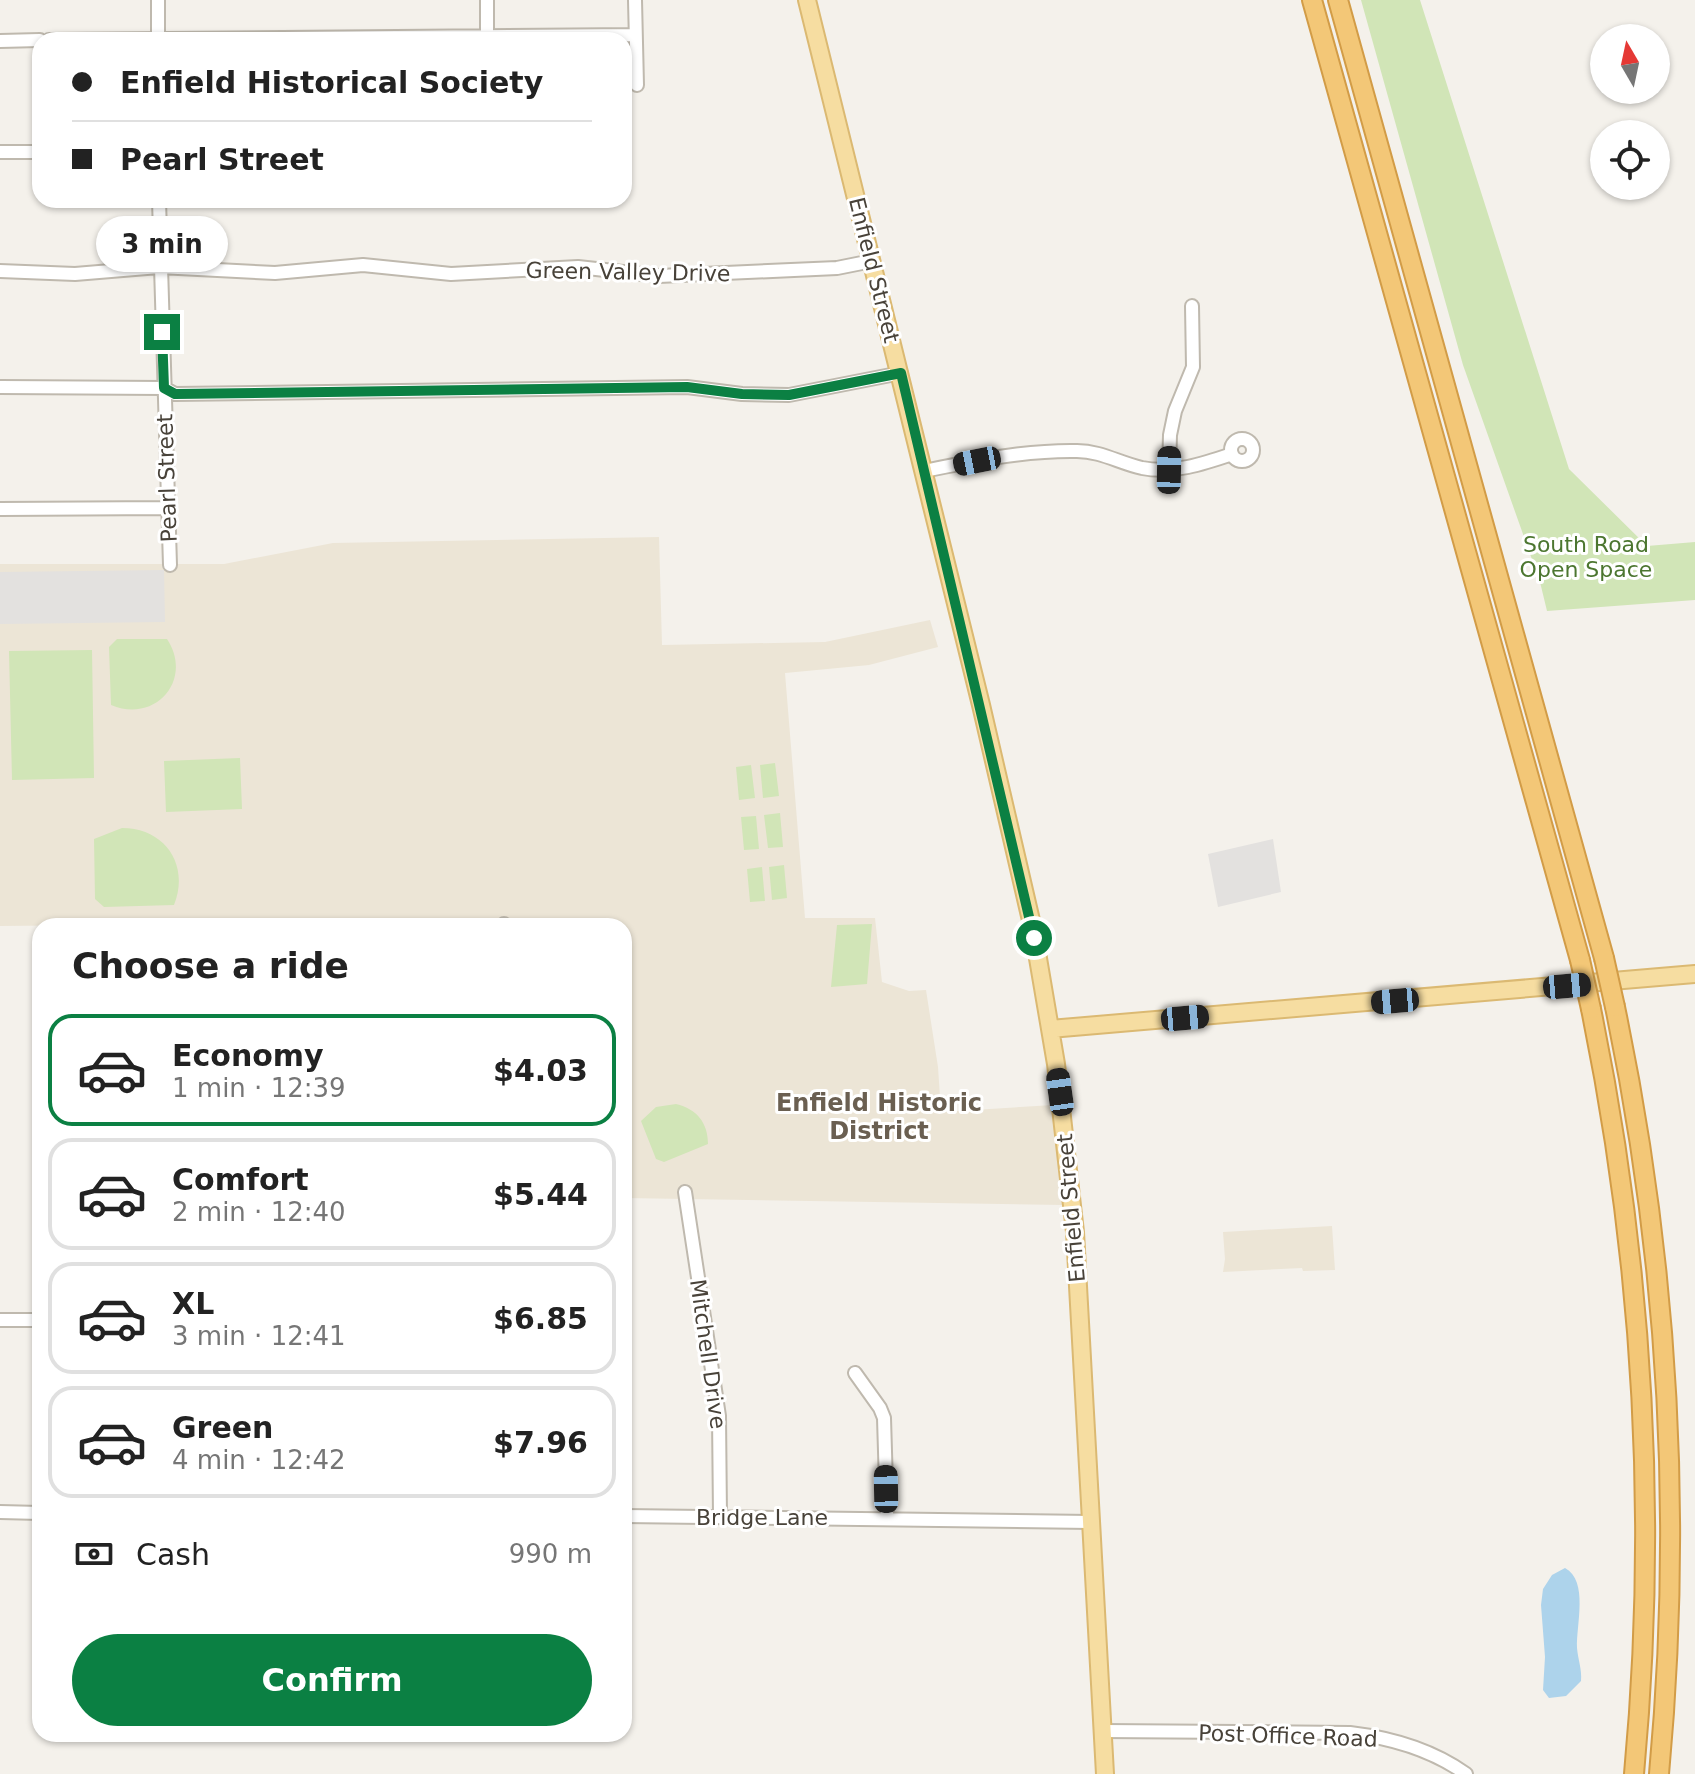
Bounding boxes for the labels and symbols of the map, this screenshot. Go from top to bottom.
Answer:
north arrow [1590,24,1670,104]
street label: Enfield Street [844,195,904,346]
callout: 3 min [96,216,228,272]
street label: Green Valley Drive [525,258,731,286]
route end [144,314,180,350]
street label: Pearl Street [152,413,182,543]
car [951,445,1003,477]
car [1157,446,1181,494]
park label: South Road Open Space [1520,532,1652,582]
route start [1016,920,1052,956]
car [1542,972,1592,1000]
car [1370,987,1420,1015]
car [1160,1004,1210,1032]
car [1045,1067,1075,1117]
district label: Enfield Historic District [776,1089,982,1145]
street label: Enfield Street [1052,1132,1090,1283]
street label: Mitchell Drive [685,1277,731,1431]
car [874,1465,898,1513]
street label: Bridge Lane [696,1505,828,1530]
street label: Post Office Road [1198,1720,1378,1752]

